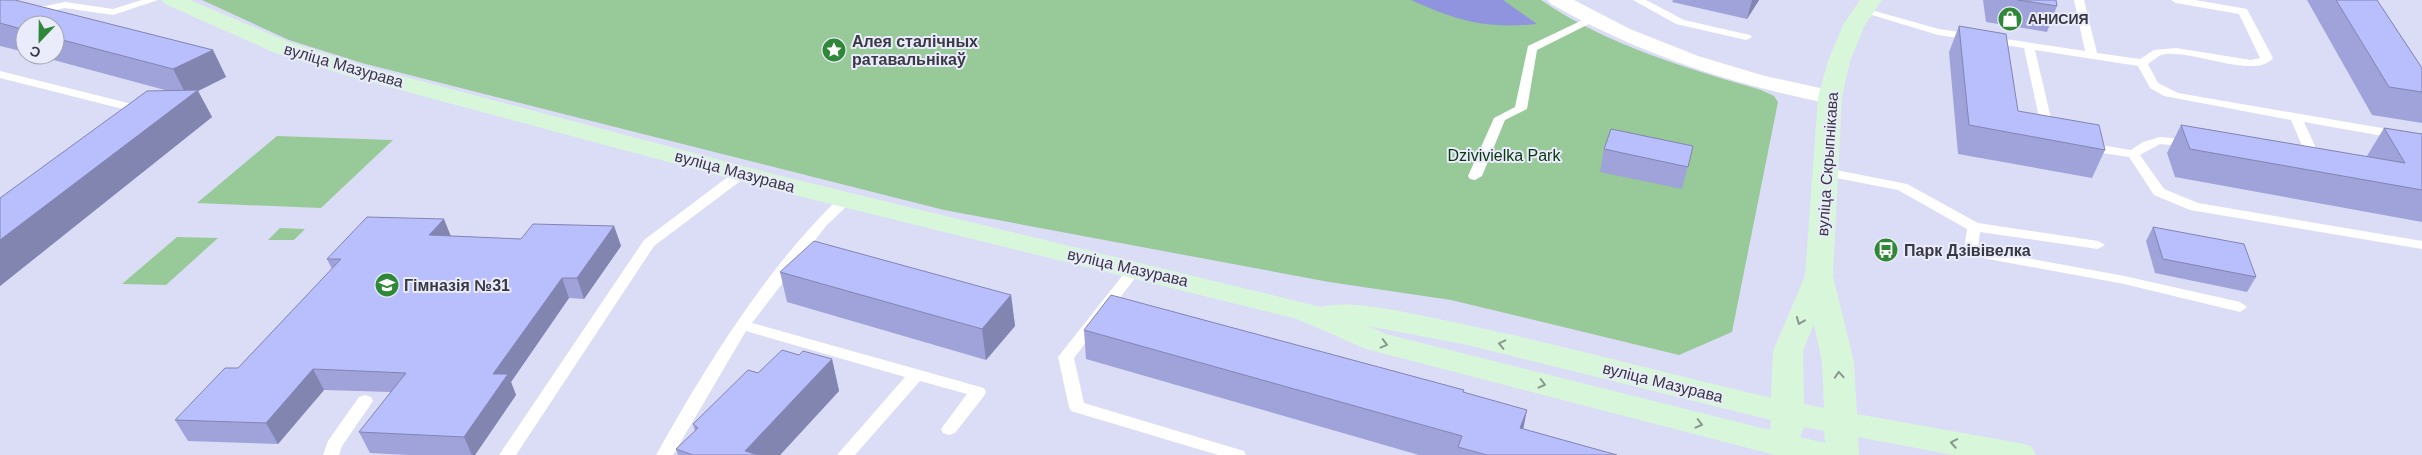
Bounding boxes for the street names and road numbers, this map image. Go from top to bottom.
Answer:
street label: вуліца Мазурава [282,40,406,91]
street label: вуліца Скрыпнікава [1814,91,1841,237]
street label: вуліца Мазурава [673,147,797,196]
street label: вуліца Мазурава [1066,245,1190,290]
street label: вуліца Мазурава [1601,359,1725,406]

